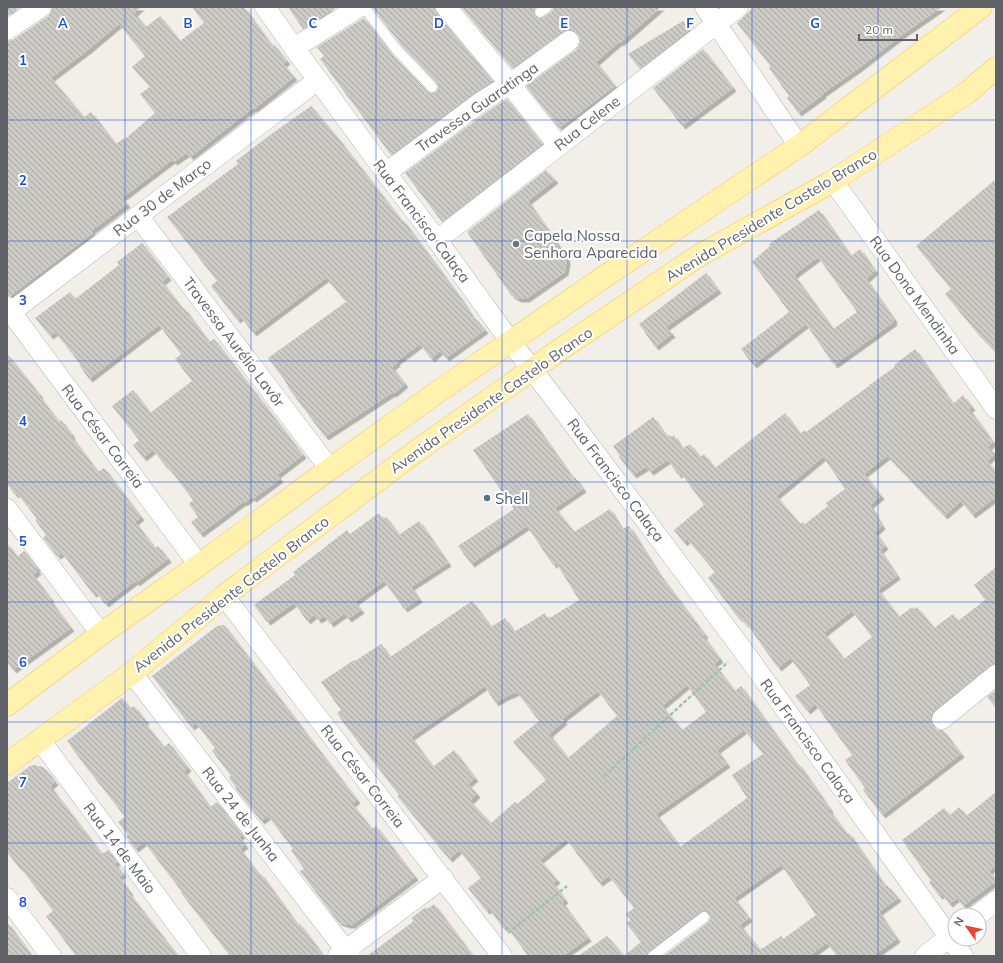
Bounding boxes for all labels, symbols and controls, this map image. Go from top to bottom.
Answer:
text: A [58,15,68,31]
text: B [184,15,193,31]
text: C [309,15,318,31]
text: D [434,15,444,31]
text: E [560,15,568,31]
text: F [686,15,694,31]
text: G [810,15,820,31]
scale bar [859,16,917,42]
text: 20 m [865,22,893,37]
text: 1 [19,52,27,68]
street label: Travessa Guaratinga [412,58,542,156]
street label: Rua Celene [550,91,624,155]
street label: Avenida Presidente Castelo Branco [662,144,880,286]
street label: Rua 30 de Março [109,154,215,240]
street label: Rua Francisco Calaça [369,156,475,286]
text: 2 [19,172,27,188]
place label: Capela Nossa Senhora Aparecida [524,226,657,262]
street label: Rua Dona Mendinha [865,232,965,358]
marker: Capela Nossa Senhora Aparecida [511,239,521,249]
street label: Travessa Aurélio Lavôr [179,273,289,411]
text: 3 [19,292,27,308]
street label: Avenida Presidente Castelo Branco [386,322,596,478]
street label: Rua César Correia [58,380,148,492]
text: 4 [19,413,27,429]
street label: Rua Francisco Calaça [563,415,669,545]
place label: Shell [495,489,528,508]
marker: Shell [482,493,492,503]
street label: Avenida Presidente Castelo Branco [129,512,333,676]
text: 5 [19,533,27,549]
text: 6 [19,654,27,670]
street label: Rua Francisco Calaça [756,675,860,807]
street label: Rua César Correia [317,721,409,831]
street label: Rua 24 de Junha [198,763,284,865]
text: 7 [19,774,27,790]
street label: Rua 14 de Maio [80,799,160,897]
text: 8 [19,894,27,910]
north arrow [947,907,987,947]
text: N [950,914,967,929]

